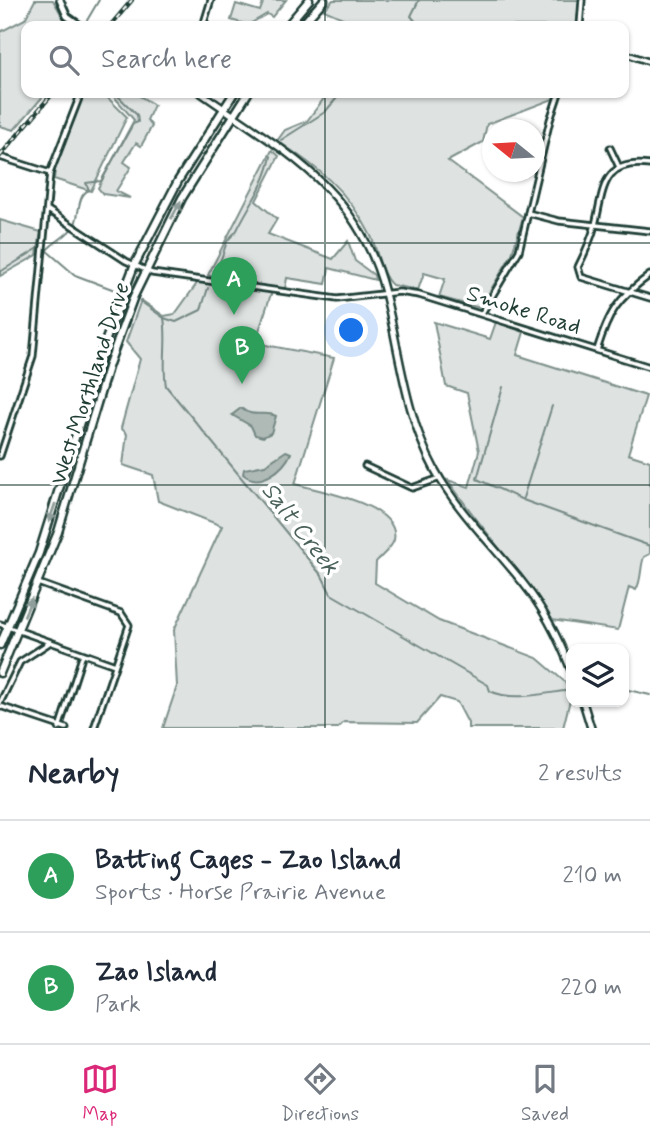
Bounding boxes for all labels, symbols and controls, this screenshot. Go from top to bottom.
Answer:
search box [21,21,629,98]
icon: search [45,41,83,79]
text: Search here [101,43,232,77]
north arrow [482,119,545,182]
one-way arrow [170,200,182,219]
pin: A [211,257,257,315]
street label: West Morthland Drive [44,278,138,489]
street label: Smoke Road [463,279,584,343]
your location [334,313,368,347]
pin: B [219,326,265,384]
water label: Salt Creek [254,476,346,582]
one-way arrow [46,503,57,524]
one-way arrow [23,597,34,618]
map controls [566,644,629,707]
button: layers [566,644,629,707]
text: Nearby [28,754,119,793]
text: 2 results [538,759,622,789]
text: Batting Cages - Zao Island [95,844,401,878]
text: A [43,861,59,891]
text: 210 m [562,861,622,891]
text: Sports · Horse Prairie Avenue [95,878,386,908]
text: Zao Island [95,956,217,990]
text: B [44,973,58,1003]
text: 220 m [560,973,622,1003]
text: Park [95,990,141,1020]
tab: Map [81,1060,119,1127]
tab: Directions [281,1060,359,1127]
tab: Saved [521,1060,569,1127]

